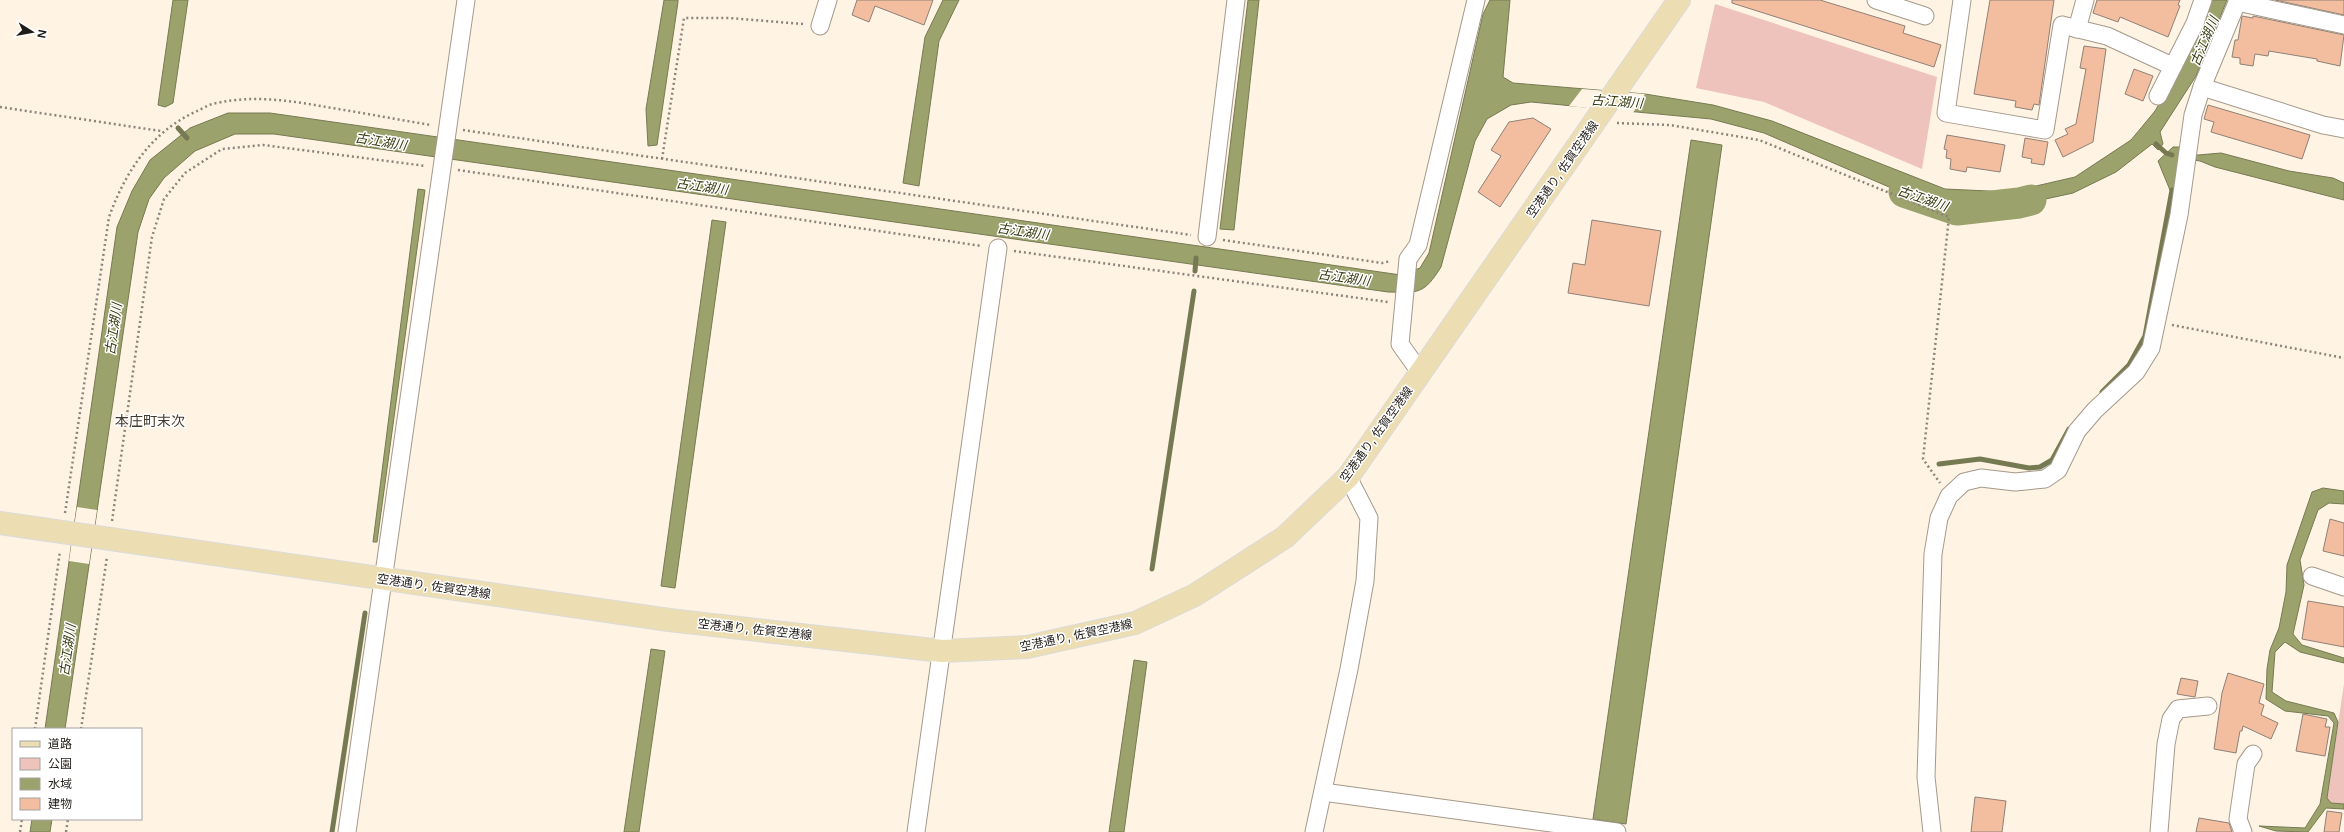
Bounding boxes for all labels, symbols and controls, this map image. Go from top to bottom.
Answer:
north arrow [12,12,52,52]
water label: 古江湖川 [2186,12,2222,68]
text: N [34,28,49,39]
water label: 古江湖川 [1590,91,1645,111]
street label: 空港通り, 佐賀空港線 [1523,118,1601,220]
water label: 古江湖川 [354,129,410,153]
water label: 古江湖川 [675,174,731,198]
water label: 古江湖川 [1896,182,1952,215]
water label: 古江湖川 [996,219,1052,243]
water label: 古江湖川 [1317,265,1373,289]
water label: 古江湖川 [101,300,125,356]
street label: 空港通り, 佐賀空港線 [1336,383,1416,485]
district label: 本庄町末次 [115,412,185,429]
street label: 空港通り, 佐賀空港線 [376,571,492,601]
street label: 空港通り, 佐賀空港線 [697,616,813,642]
street label: 空港通り, 佐賀空港線 [1018,616,1134,654]
water label: 古江湖川 [55,621,79,677]
legend [12,728,142,820]
text: 道路 [48,736,72,751]
text: 公園 [48,756,72,771]
text: 水域 [48,776,72,791]
text: 建物 [48,796,72,811]

